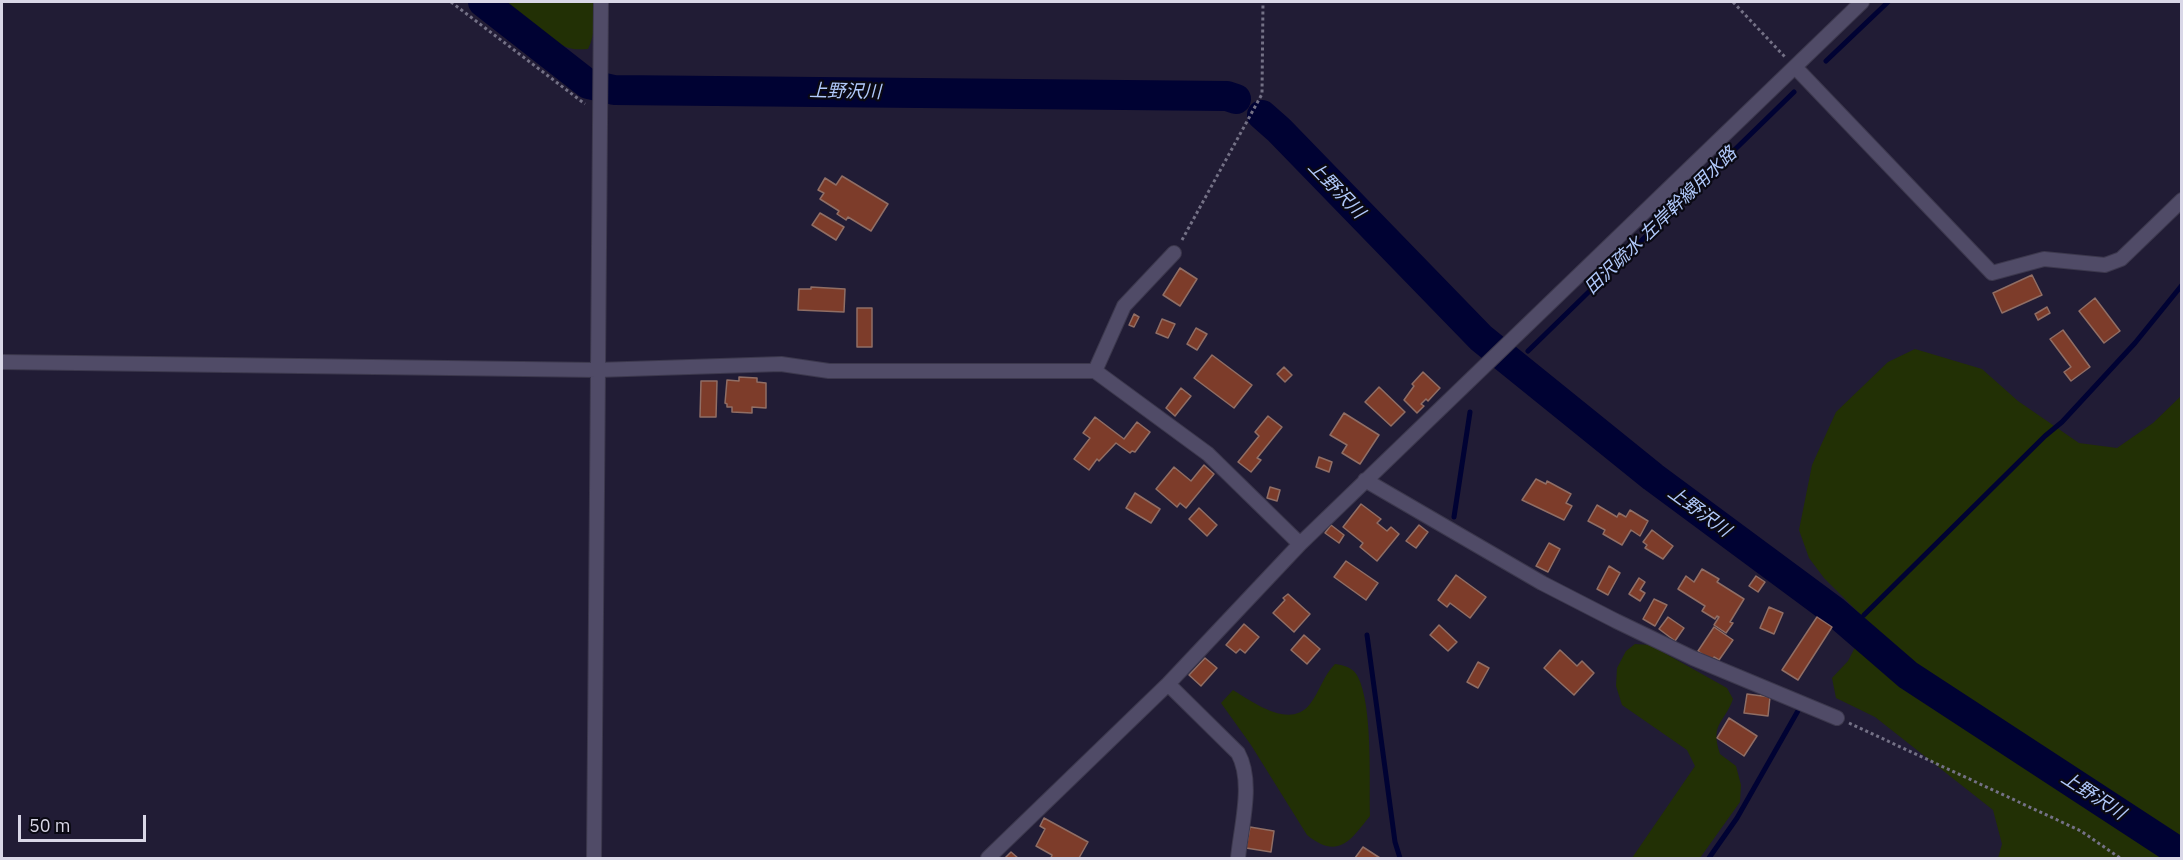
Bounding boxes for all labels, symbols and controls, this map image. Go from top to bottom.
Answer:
water label: 上野沢川 [809,81,881,103]
water label: 田沢疏水 左岸幹線用水路 [1581,143,1741,299]
water label: 上野沢川 [1303,157,1369,223]
water label: 上野沢川 [1664,482,1734,542]
water label: 上野沢川 [2057,767,2129,825]
scale bar [21,803,148,841]
text: 50 m [29,814,71,837]

